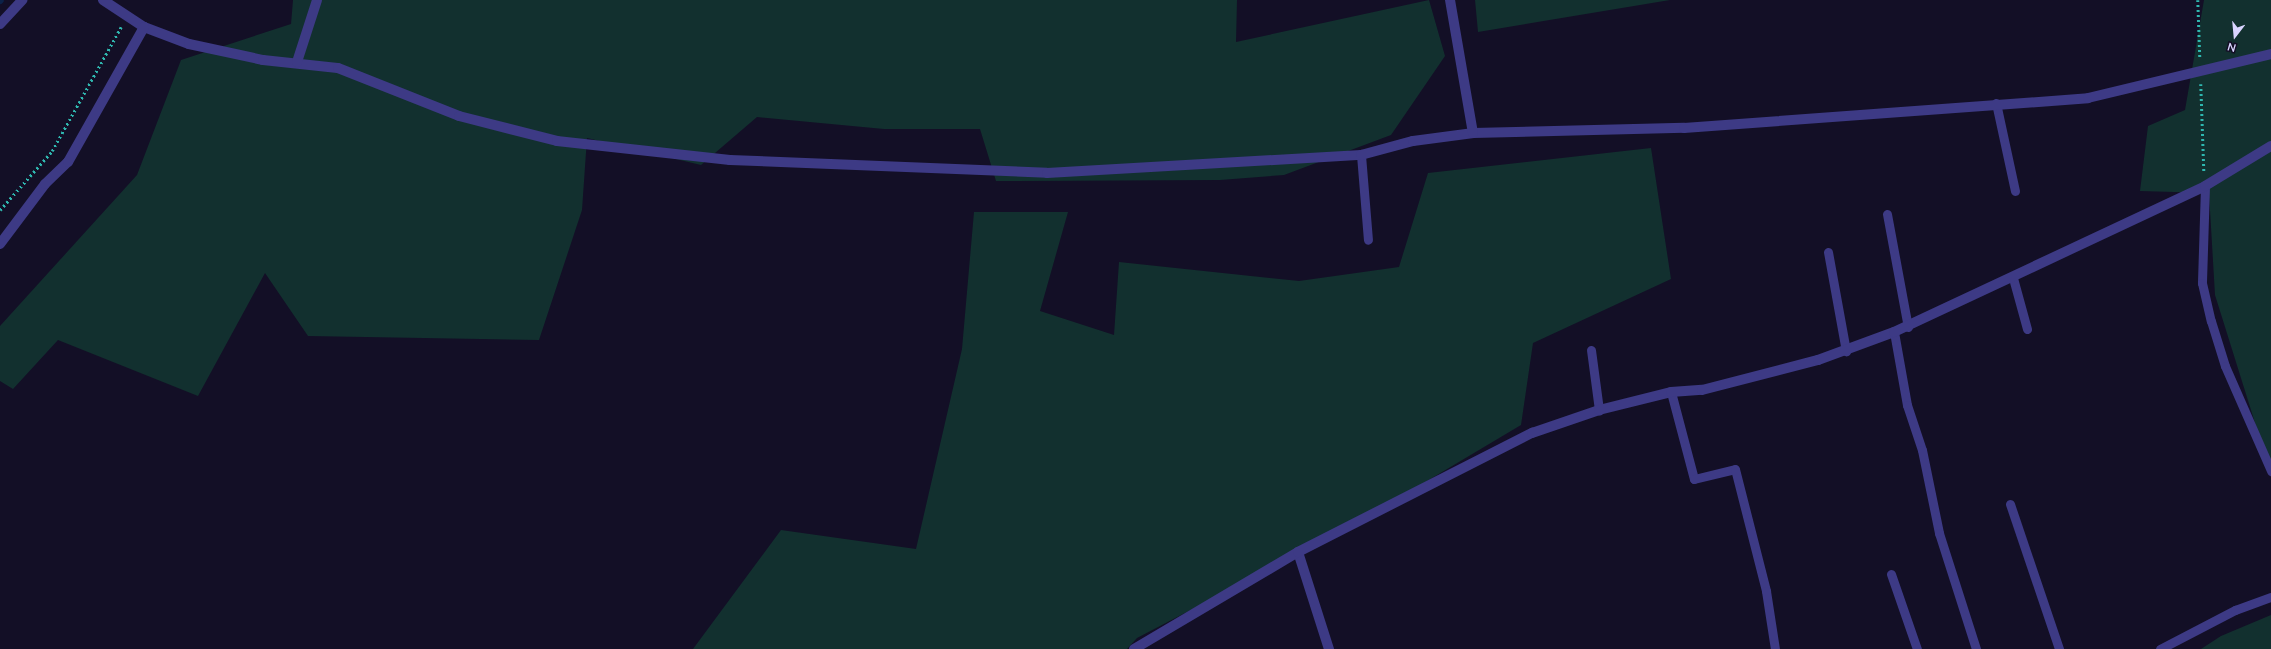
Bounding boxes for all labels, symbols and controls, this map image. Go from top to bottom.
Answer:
north arrow [2215,16,2255,56]
text: N [2226,40,2238,55]

